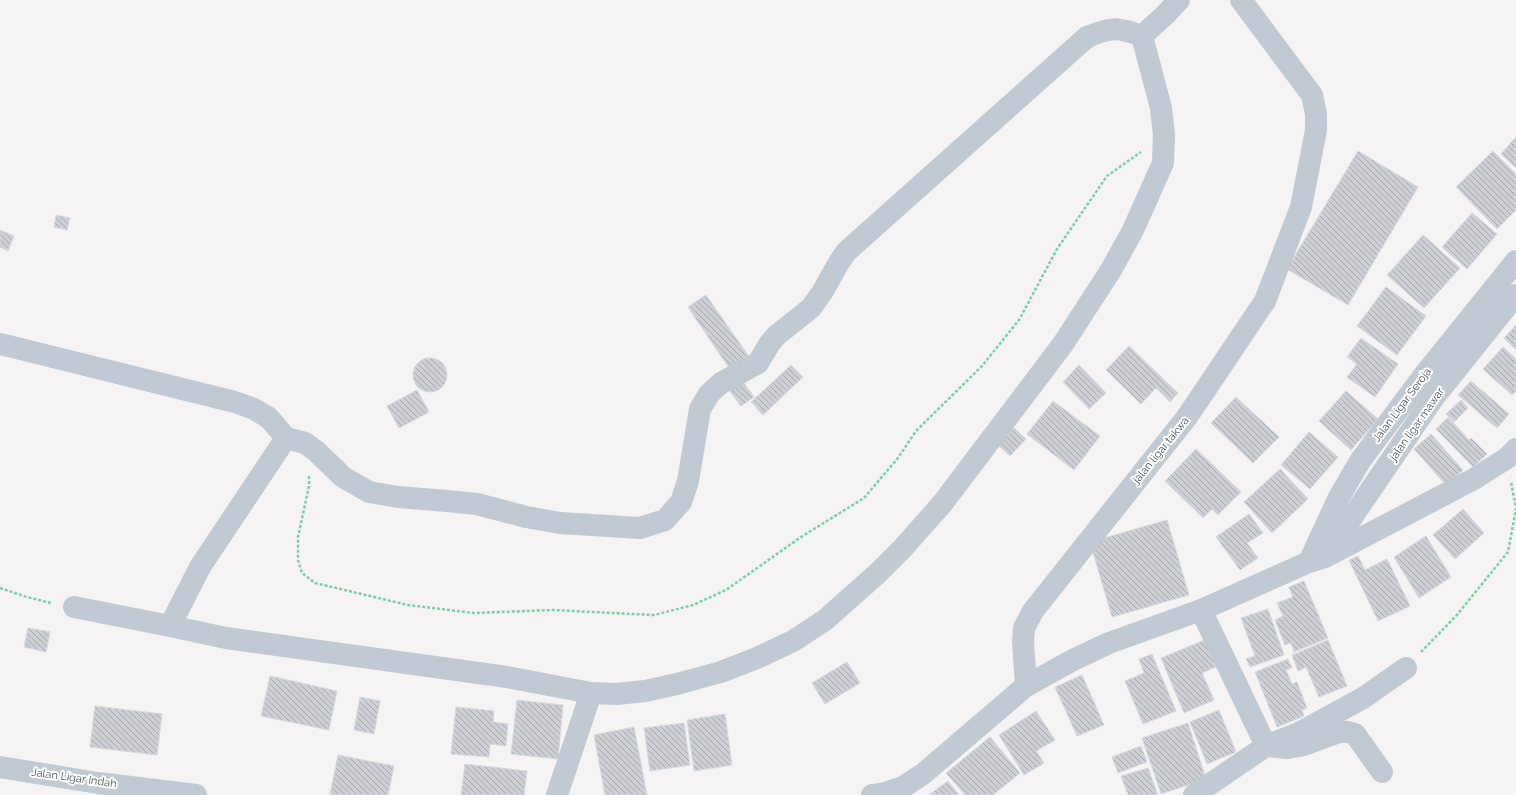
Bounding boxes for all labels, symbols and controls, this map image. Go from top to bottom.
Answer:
street label: Jalan Ligar Seroja [1370,365,1434,445]
street label: jalan ligar mawar [1386,385,1447,465]
street label: jalan ligar takwa [1129,414,1192,487]
street label: Jalan Ligar Indah [31,766,117,790]

